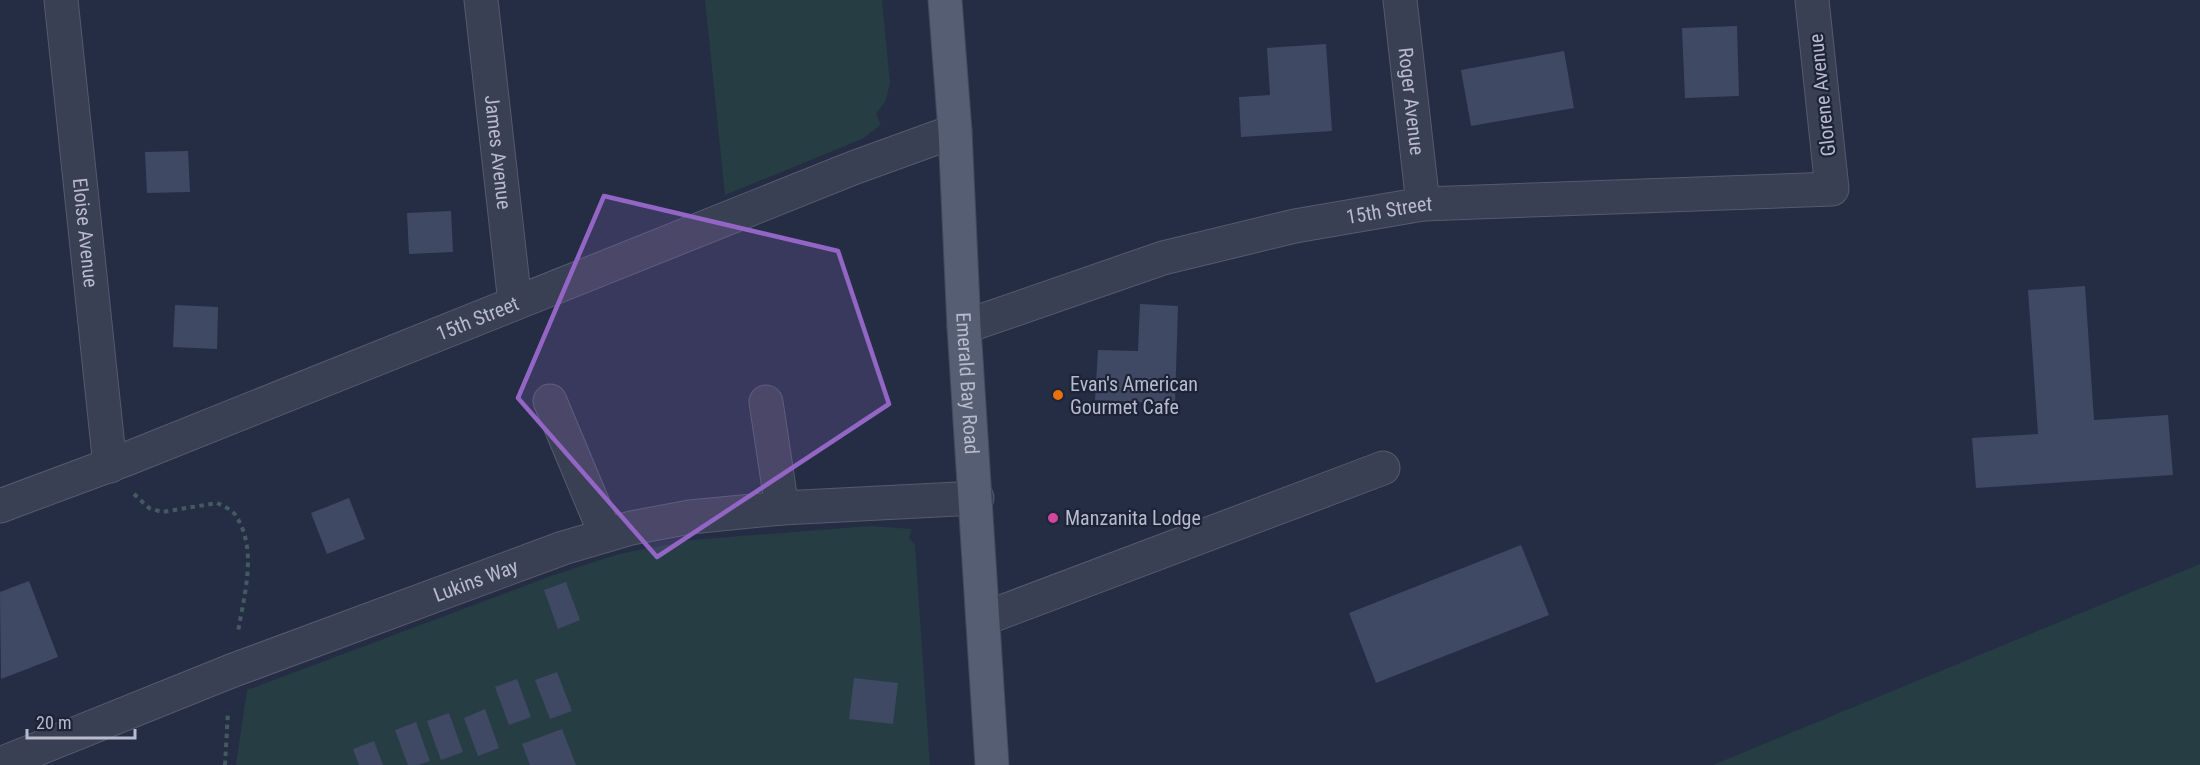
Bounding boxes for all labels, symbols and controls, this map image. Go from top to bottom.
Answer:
street label: Glorene Avenue [1804,33,1840,157]
street label: Roger Avenue [1393,46,1429,156]
street label: James Avenue [480,94,516,211]
street label: Eloise Avenue [68,177,103,289]
street label: 15th Street [1344,192,1433,229]
street label: 15th Street [433,291,522,346]
street label: Emerald Bay Road [951,312,984,455]
place label: Evan's American Gourmet Cafe [1070,372,1198,419]
marker: Evan's American Gourmet Cafe [1051,388,1065,402]
place label: Manzanita Lodge [1065,506,1201,530]
marker: Manzanita Lodge [1046,511,1060,525]
street label: Lukins Way [430,554,521,607]
scale bar [27,702,135,740]
text: 20 m [36,712,71,733]

